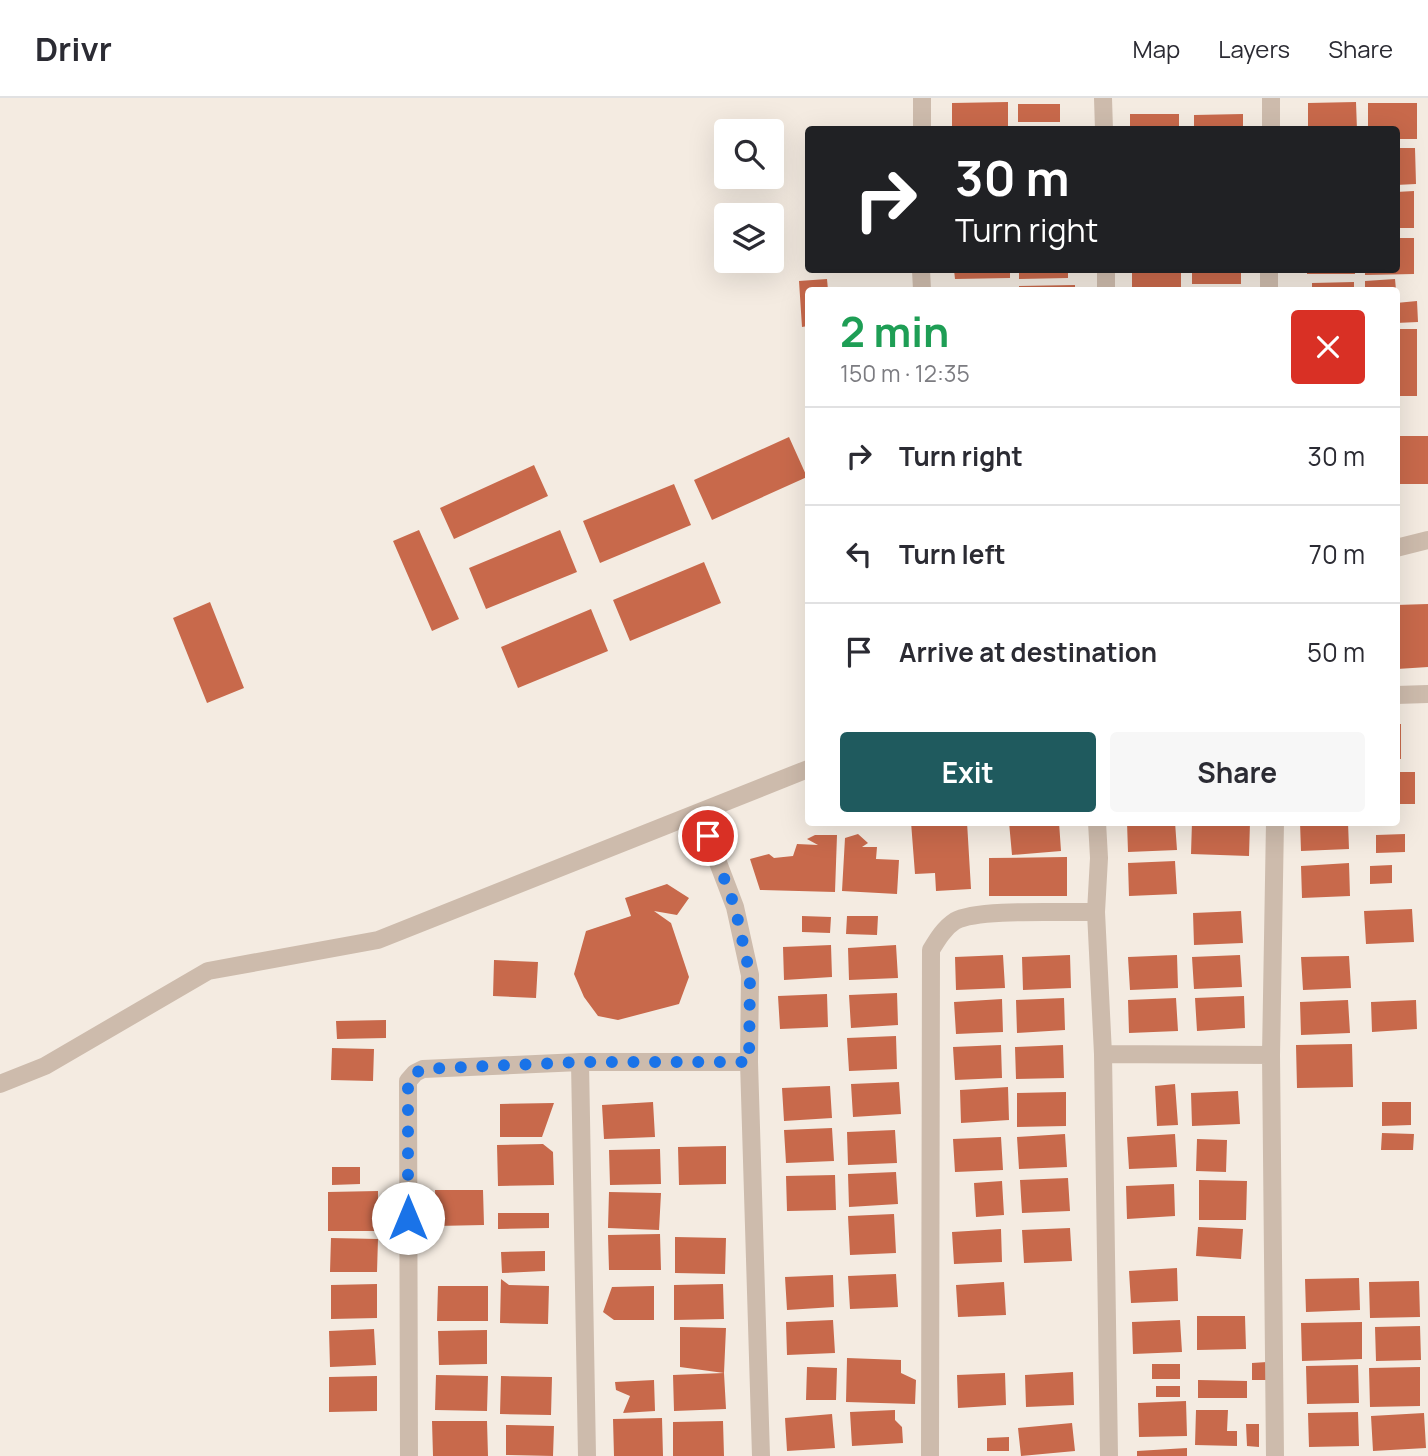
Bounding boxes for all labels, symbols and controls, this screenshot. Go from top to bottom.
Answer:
text: Drivr [35,26,112,71]
text: Map [1133,32,1180,65]
text: Layers [1218,32,1290,65]
text: Share [1328,32,1393,65]
map controls [714,119,784,273]
button: search [714,119,784,189]
text: 30 m [955,144,1070,211]
icon: right [840,154,931,245]
button: layers [714,203,784,273]
text: Turn right [955,208,1098,252]
text: 2 min [840,302,949,360]
button: close [1291,310,1365,384]
text: 150 m · 12:35 [840,357,970,389]
icon: right [840,437,878,475]
text: Turn right [899,438,1023,474]
text: 30 m [1308,438,1365,474]
icon: left [840,535,878,573]
text: Turn left [899,536,1006,572]
text: 70 m [1309,536,1365,572]
icon: arrive [840,633,878,671]
text: Arrive at destination [899,634,1157,670]
text: 50 m [1307,634,1365,670]
button: Exit [840,732,1096,812]
button: Share [1110,732,1365,812]
pin [678,806,738,866]
icon: arrive [689,817,727,855]
position arrow [371,1181,445,1255]

